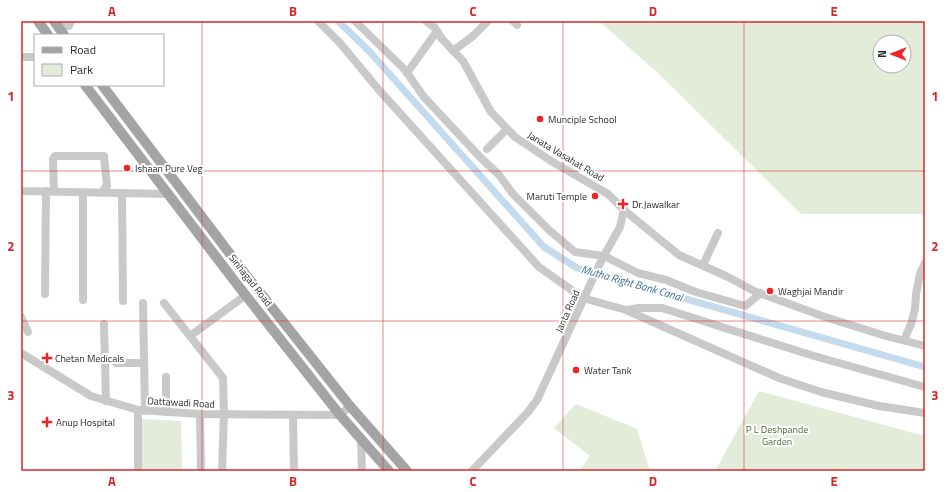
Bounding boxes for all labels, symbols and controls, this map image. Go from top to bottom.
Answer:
text: A [108,1,116,21]
text: B [289,1,297,21]
text: C [469,1,477,21]
text: D [649,1,657,21]
text: E [830,1,838,21]
legend [34,34,164,86]
north arrow [872,34,912,74]
text: Road [70,40,96,59]
text: N [874,50,890,58]
text: Park [70,60,93,79]
text: 1 [7,86,15,106]
text: 1 [931,86,939,106]
place label: Munciple School [548,112,616,127]
marker: Munciple School [535,114,545,124]
street label: Janata Vasahat Road [525,128,607,185]
place label: Ishaan Pure Veg [135,161,203,176]
marker: Ishaan Pure Veg [122,163,132,173]
place label: Maruti Temple [527,189,587,204]
marker: Maruti Temple [590,191,600,201]
place label: Dr.Jawalkar [632,197,680,212]
marker: Dr.Jawalkar [617,198,629,210]
text: 2 [7,236,15,256]
text: 2 [931,236,939,256]
street label: Sinhagad Road [225,251,276,310]
water label: Mutha Right Bank Canal [579,261,686,306]
place label: Waghjai Mandir [778,284,844,299]
marker: Waghjai Mandir [765,286,775,296]
street label: Janta Road [551,287,584,335]
place label: Chetan Medicals [55,351,124,366]
marker: Chetan Medicals [42,353,52,363]
place label: Water Tank [584,363,632,378]
marker: Water Tank [571,365,581,375]
text: 3 [7,385,15,405]
text: 3 [931,385,939,405]
street label: Dattawadi Road [147,393,215,412]
place label: Anup Hospital [56,415,115,430]
marker: Anup Hospital [41,416,53,428]
park label: P L Deshpande Garden [746,422,808,449]
text: A [108,471,116,491]
text: B [289,471,297,491]
text: C [469,471,477,491]
text: D [649,471,657,491]
text: E [830,471,838,491]

